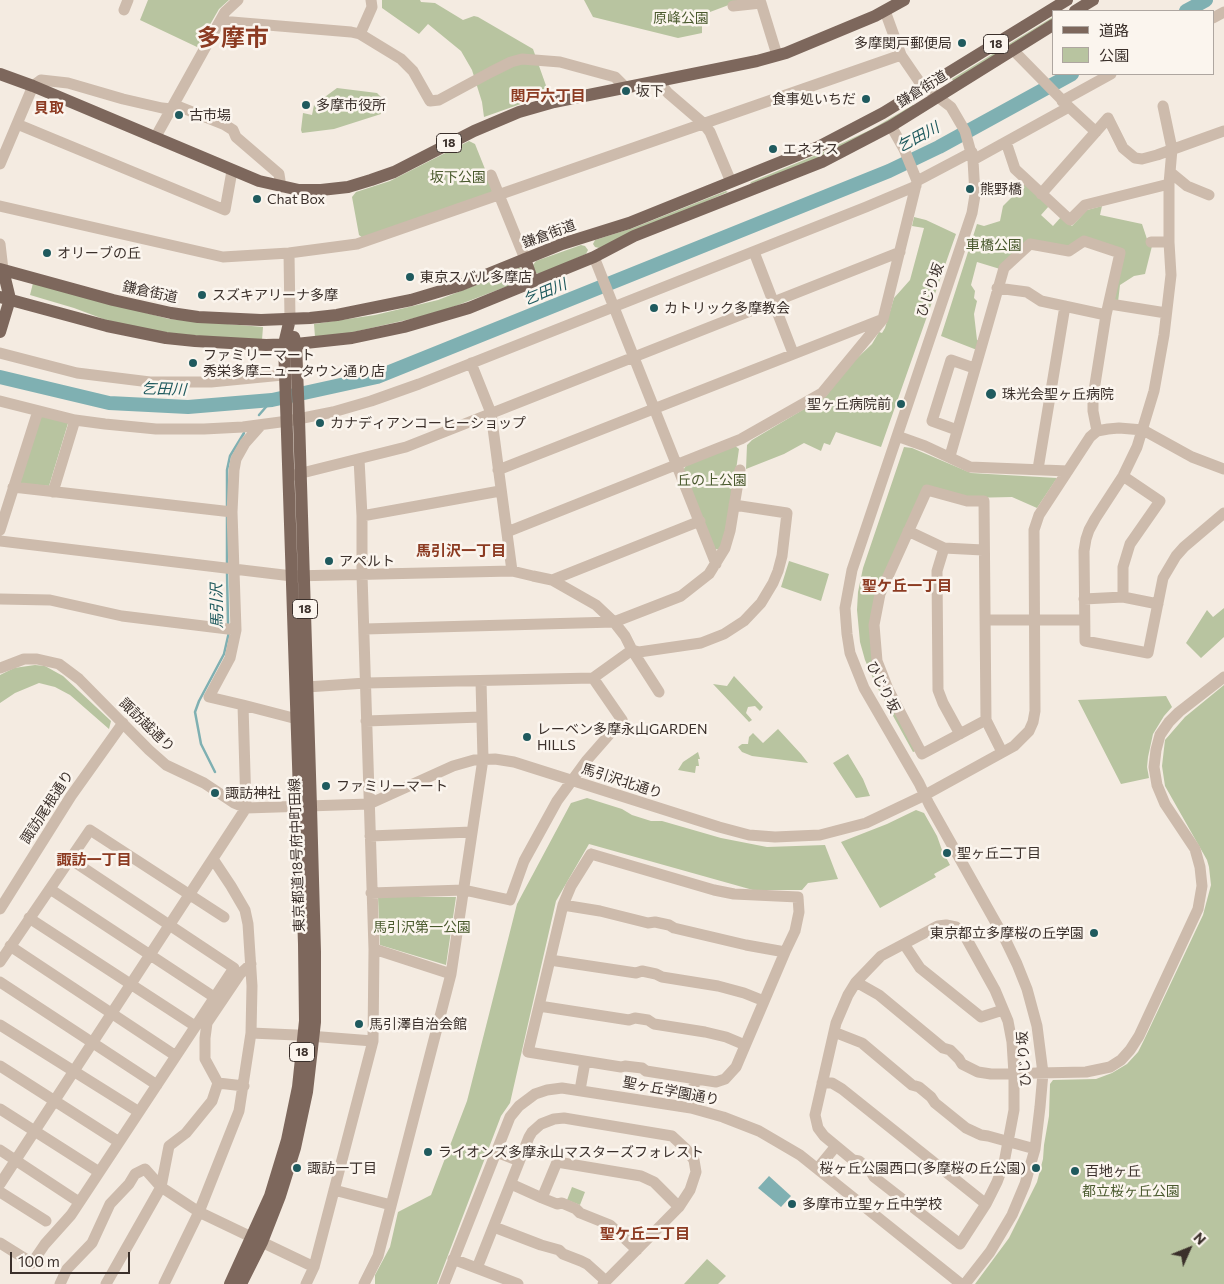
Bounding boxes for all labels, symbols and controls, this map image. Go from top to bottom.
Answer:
park label: 原峰公園 [653,10,709,26]
legend [1052,10,1214,75]
text: 道路 [1099,21,1129,39]
district label: 多摩市 [197,24,269,52]
road number: 18 [984,34,1008,54]
place label: 多摩関戸郵便局 [854,35,952,51]
marker: 多摩関戸郵便局 [956,37,968,49]
text: 公園 [1099,46,1129,64]
street label: 鎌倉街道 [894,67,950,111]
place label: 坂下 [636,83,664,99]
marker: 坂下 [620,85,632,97]
district label: 関戸六丁目 [511,87,585,105]
place label: 食事処いちだ [772,91,856,107]
marker: 食事処いちだ [860,93,872,105]
place label: 多摩市役所 [316,97,386,113]
district label: 貝取 [34,99,64,117]
marker: 多摩市役所 [300,99,312,111]
place label: 古市場 [189,107,231,123]
marker: 古市場 [173,109,185,121]
water label: 乞田川 [894,118,942,156]
road number: 18 [436,134,462,152]
place label: エネオス [783,141,839,157]
marker: エネオス [767,143,779,155]
park label: 坂下公園 [430,169,486,185]
place label: 熊野橋 [980,181,1022,197]
marker: 熊野橋 [964,183,976,195]
place label: Chat Box [267,191,325,207]
marker: Chat Box [251,193,263,205]
street label: 鎌倉街道 [520,217,578,251]
park label: 車橋公園 [966,237,1022,253]
place label: オリーブの丘 [57,245,141,261]
marker: オリーブの丘 [41,247,53,259]
street label: ひじり坂 [913,261,947,319]
place label: 東京スバル多摩店 [420,269,532,285]
marker: 東京スバル多摩店 [404,271,416,283]
water label: 乞田川 [521,275,569,309]
street label: 鎌倉街道 [121,278,179,306]
place label: スズキアリーナ多摩 [212,287,338,303]
marker: スズキアリーナ多摩 [196,289,208,301]
place label: カトリック多摩教会 [664,300,790,316]
marker: カトリック多摩教会 [648,302,660,314]
place label: ファミリーマート 秀栄多摩ニュータウン通り店 [203,347,385,380]
marker: ファミリーマート 秀栄多摩ニュータウン通り店 [187,357,199,369]
water label: 乞田川 [141,379,187,399]
place label: 珠光会聖ヶ丘病院 [1002,386,1114,402]
marker: 珠光会聖ヶ丘病院 [984,387,998,401]
place label: 聖ヶ丘病院前 [807,396,891,412]
marker: 聖ヶ丘病院前 [895,398,907,410]
place label: カナディアンコーヒーショップ [330,415,526,431]
marker: カナディアンコーヒーショップ [314,417,326,429]
park label: 丘の上公園 [677,472,747,488]
district label: 馬引沢一丁目 [416,542,506,560]
place label: アペルト [339,553,395,569]
marker: アペルト [323,555,335,567]
district label: 聖ケ丘一丁目 [862,577,952,595]
water label: 馬引沢 [208,583,226,629]
road number: 18 [292,600,318,618]
street label: ひじり坂 [863,658,903,716]
street label: 諏訪越通り [116,695,178,755]
place label: レーベン多摩永山GARDEN HILLS [537,721,707,754]
marker: レーベン多摩永山GARDEN HILLS [521,731,533,743]
street label: 馬引沢北通り [579,760,665,802]
street label: 諏訪尾根通り [17,767,77,847]
street label: 東京都道18号府中町田線 [286,778,308,932]
place label: ファミリーマート [336,778,448,794]
marker: ファミリーマート [320,780,332,792]
place label: 諏訪神社 [225,785,281,801]
marker: 諏訪神社 [209,787,221,799]
place label: 聖ヶ丘二丁目 [957,845,1041,861]
marker: 聖ヶ丘二丁目 [941,847,953,859]
district label: 諏訪一丁目 [57,851,131,869]
park label: 馬引沢第一公園 [373,919,471,935]
place label: 東京都立多摩桜の丘学園 [930,925,1084,941]
marker: 東京都立多摩桜の丘学園 [1088,927,1100,939]
place label: 馬引澤自治会館 [369,1016,467,1032]
marker: 馬引澤自治会館 [353,1018,365,1030]
street label: ひじり坂 [1014,1030,1034,1088]
road number: 18 [290,1042,314,1062]
street label: 聖ヶ丘学園通り [621,1073,721,1109]
place label: ライオンズ多摩永山マスターズフォレスト [438,1144,704,1160]
marker: ライオンズ多摩永山マスターズフォレスト [422,1146,434,1158]
place label: 諏訪一丁目 [307,1160,377,1176]
place label: 桜ヶ丘公園西口(多摩桜の丘公園) [819,1160,1026,1176]
marker: 諏訪一丁目 [291,1162,303,1174]
marker: 桜ヶ丘公園西口(多摩桜の丘公園) [1030,1162,1042,1174]
place label: 百地ヶ丘 [1085,1163,1141,1179]
marker: 百地ヶ丘 [1069,1165,1081,1177]
park label: 都立桜ヶ丘公園 [1082,1183,1180,1199]
place label: 多摩市立聖ヶ丘中学校 [802,1196,942,1212]
marker: 多摩市立聖ヶ丘中学校 [786,1198,798,1210]
north arrow [1164,1224,1214,1274]
district label: 聖ケ丘二丁目 [600,1225,690,1243]
text: N [1190,1229,1210,1248]
scale bar [12,1242,132,1274]
text: 100 m [18,1252,60,1270]

